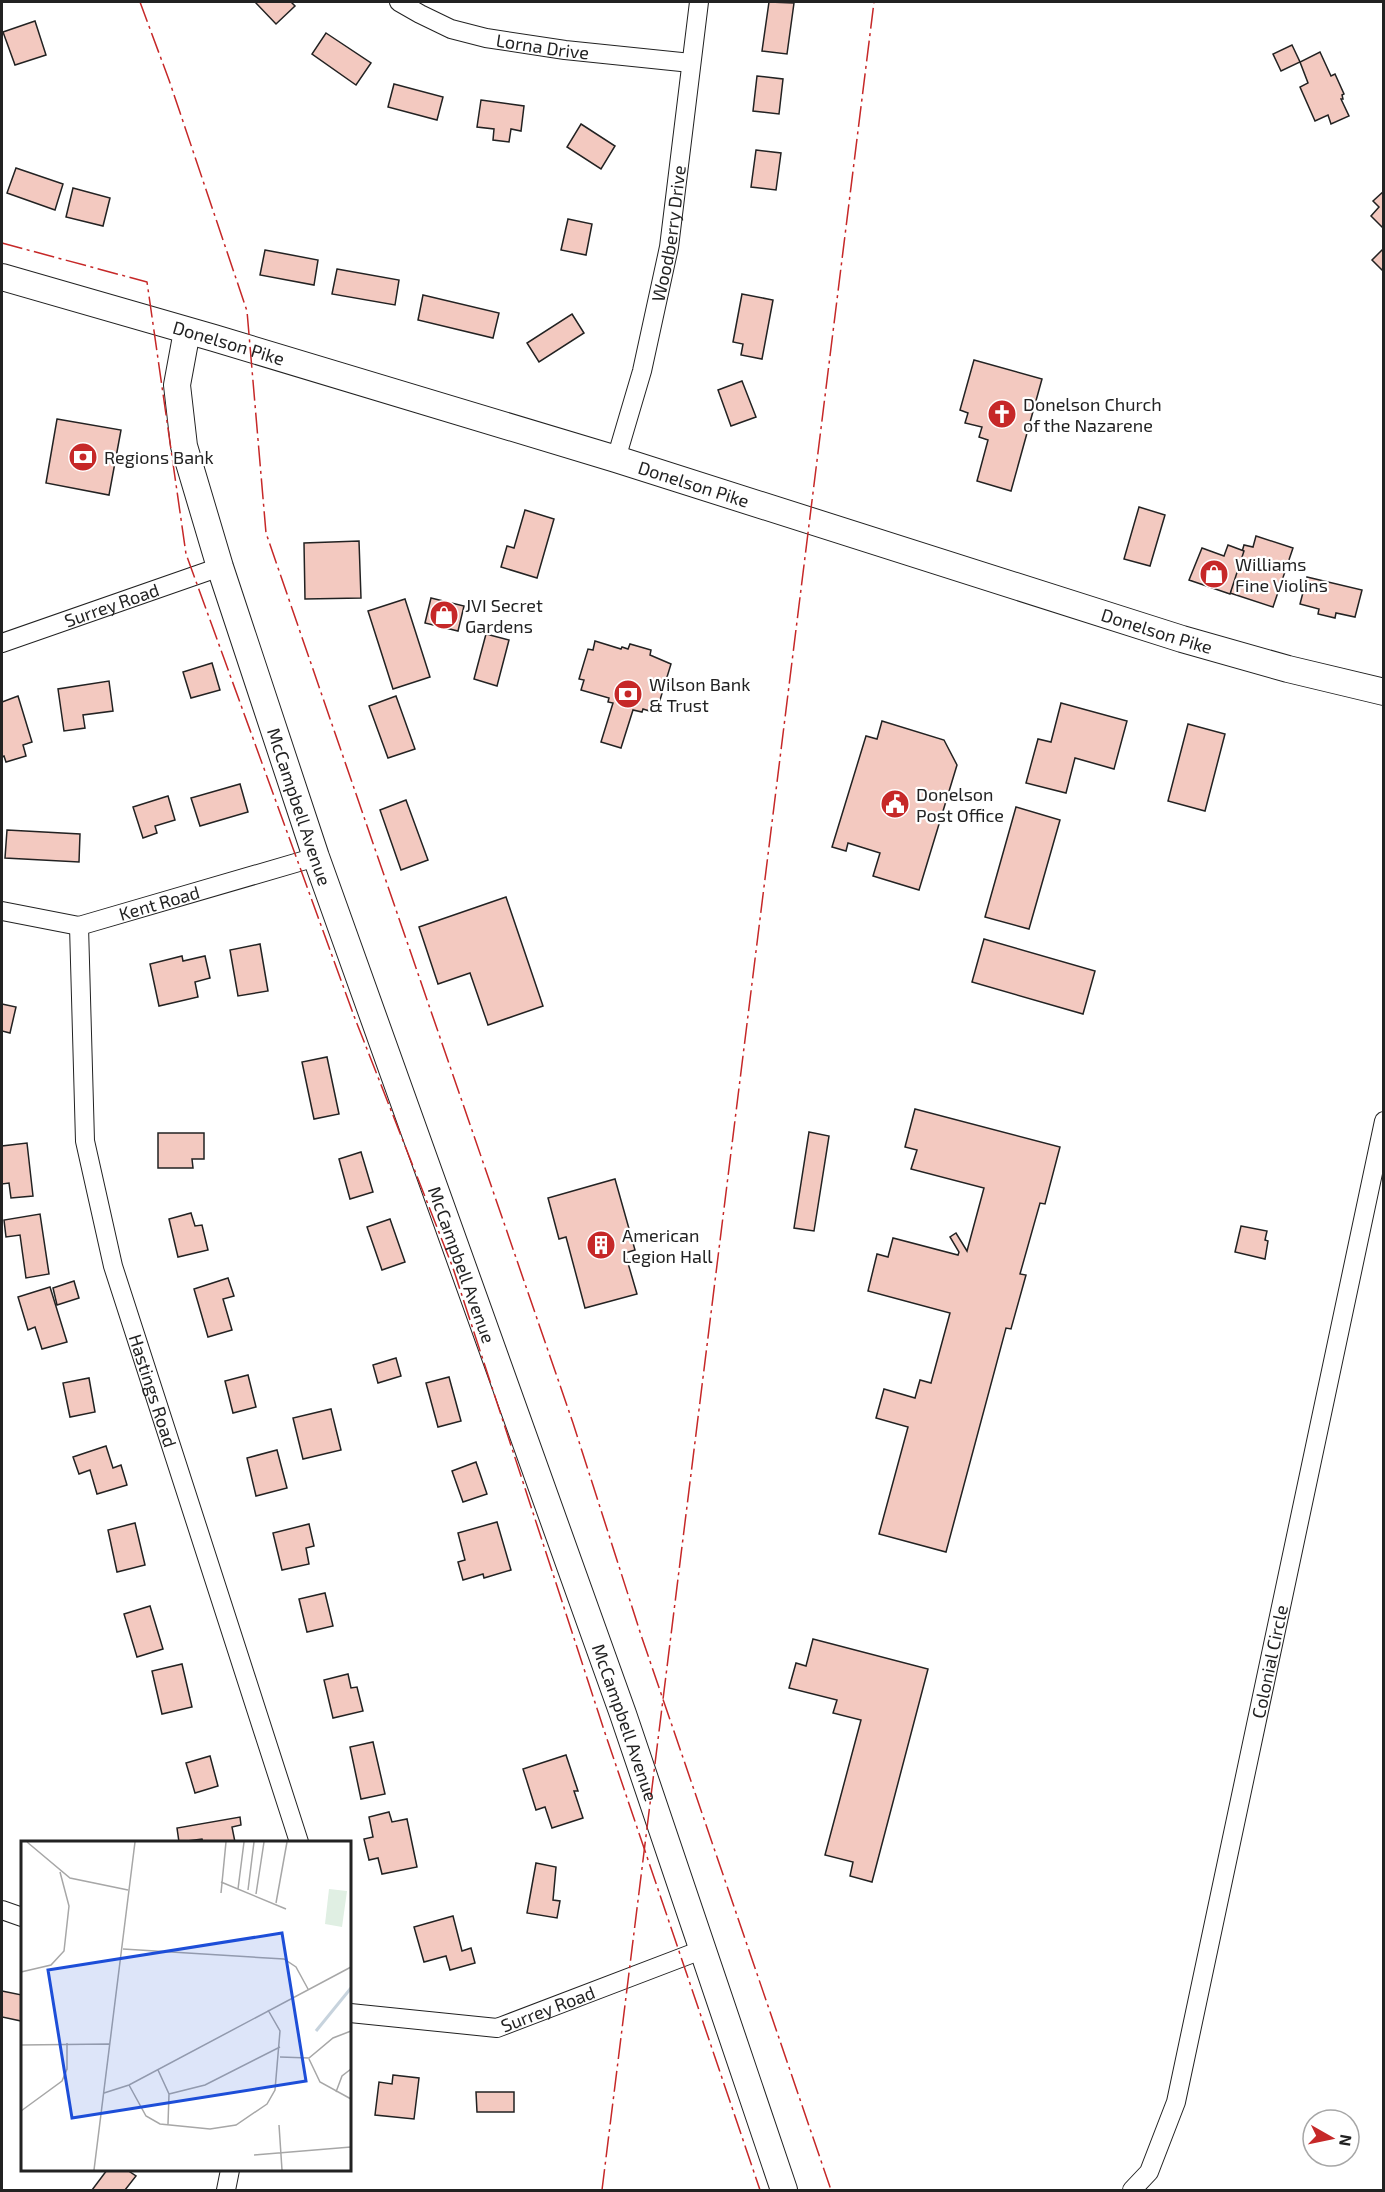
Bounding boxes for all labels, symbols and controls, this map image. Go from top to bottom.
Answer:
street label: Lorna Drive [495,29,590,63]
street label: Woodberry Drive [646,164,690,304]
street label: Donelson Pike [170,316,287,370]
place label: Donelson Church of the Nazarene [1023,393,1162,436]
church icon: Donelson Church of the Nazarene [986,398,1018,430]
bank icon: Regions Bank [67,441,99,473]
place label: Regions Bank [104,446,214,468]
street label: Donelson Pike [636,456,752,512]
place label: Williams Fine Violins [1235,553,1328,596]
shop icon: Williams Fine Violins [1198,558,1230,590]
street label: Surrey Road [61,578,162,631]
place label: JVI Secret Gardens [465,594,543,637]
shop icon: JVI Secret Gardens [428,599,460,631]
street label: Donelson Pike [1099,603,1215,658]
place label: Wilson Bank & Trust [649,673,750,716]
bank icon: Wilson Bank & Trust [612,678,644,710]
street label: McCampbell Avenue [263,725,336,889]
place label: Donelson Post Office [916,783,1004,826]
public building icon: Donelson Post Office [879,788,911,820]
street label: Kent Road [116,880,202,925]
street label: McCampbell Avenue [424,1183,500,1346]
place label: American Legion Hall [622,1224,713,1267]
building icon: American Legion Hall [585,1229,617,1261]
street label: Hastings Road [125,1331,182,1450]
street label: Colonial Circle [1247,1603,1292,1720]
street label: McCampbell Avenue [588,1641,663,1804]
inset map [21,1841,351,2171]
street label: Surrey Road [498,1981,598,2037]
north arrow [1301,2108,1361,2168]
text: N [1336,2133,1357,2148]

